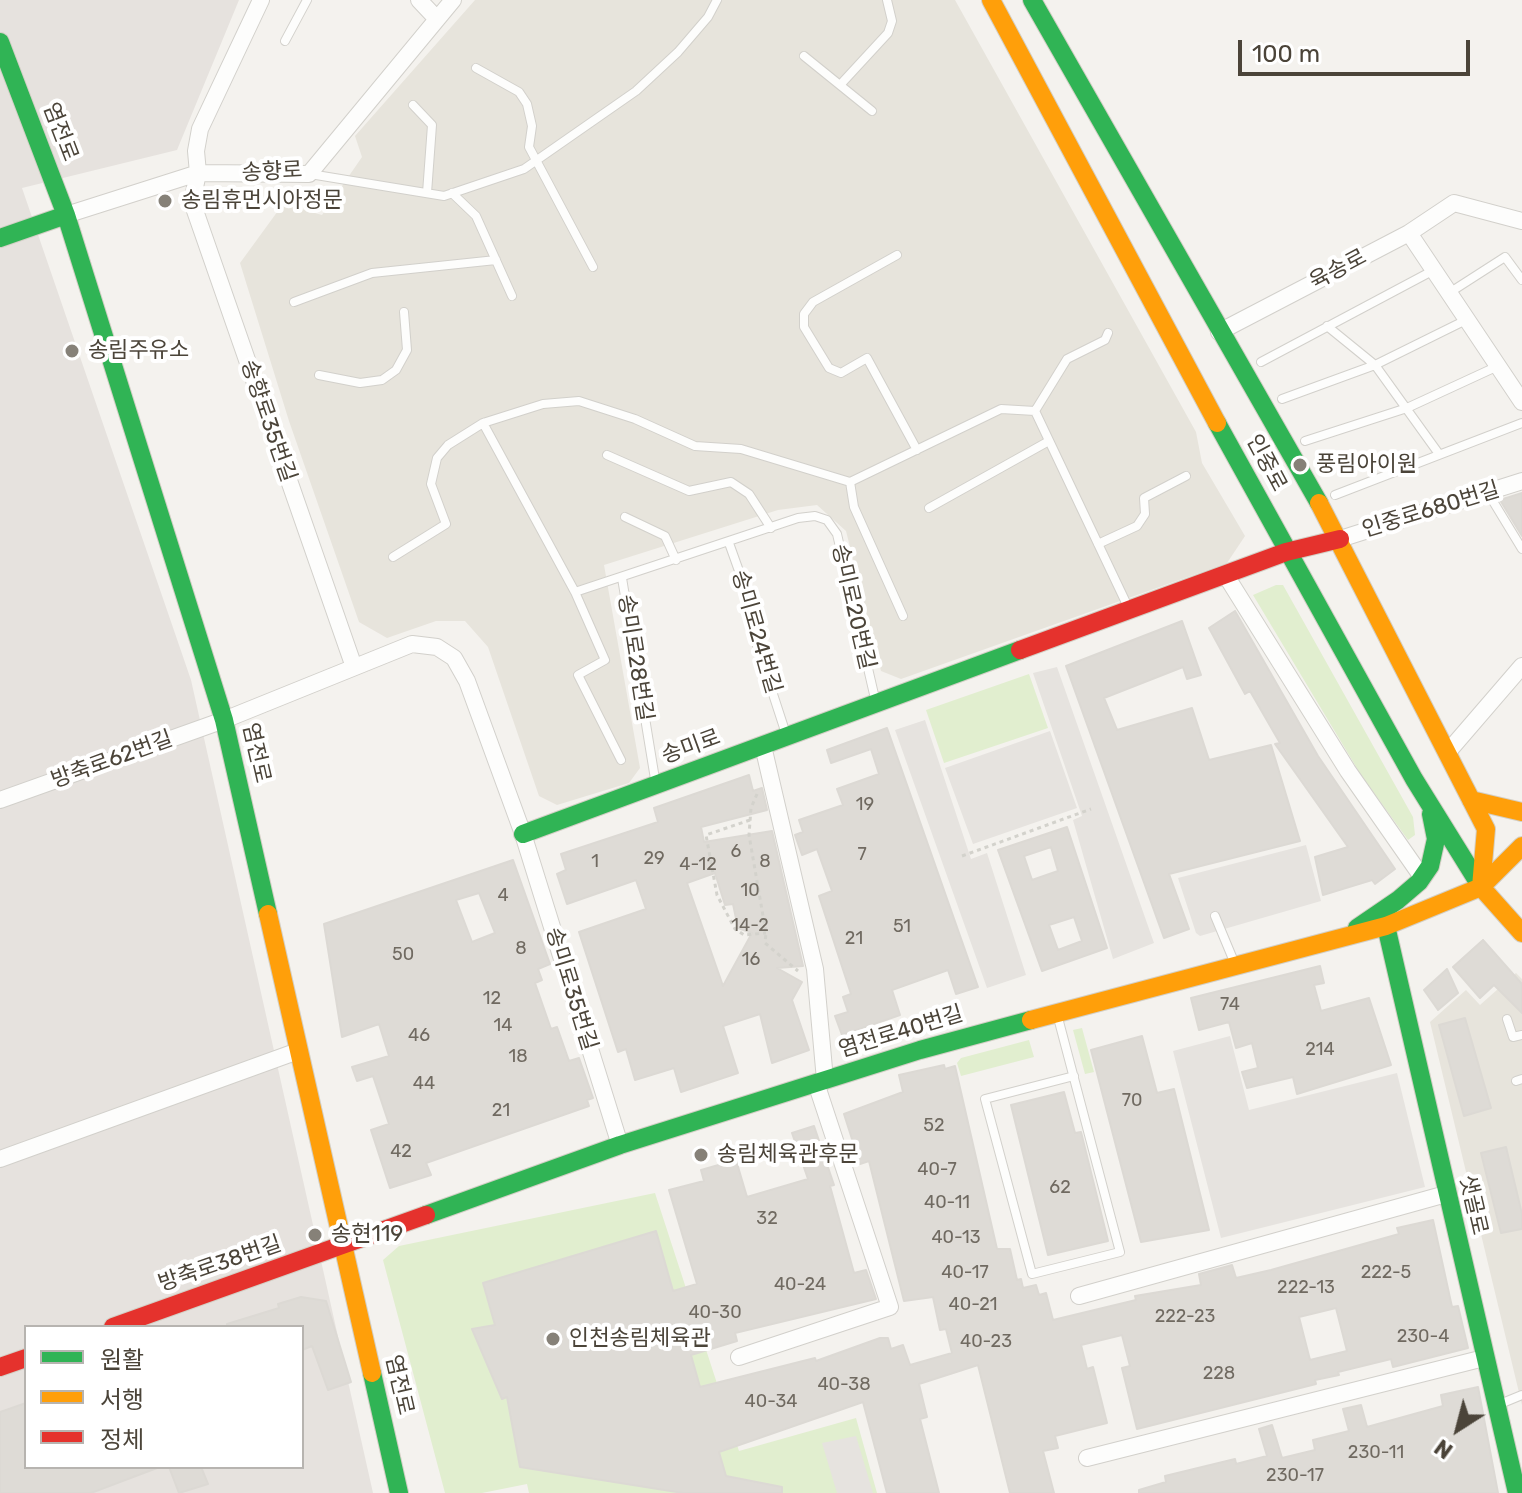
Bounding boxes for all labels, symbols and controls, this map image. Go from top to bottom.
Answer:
scale bar [1242,24,1474,74]
text: 100 m [1252,40,1320,68]
street label: 염전로 [37,99,83,165]
street label: 송향로 [241,157,303,187]
place label: 송림휴먼시아정문 [181,188,343,214]
marker: 송림휴먼시아정문 [156,192,174,210]
street label: 육송로 [1305,244,1371,296]
place label: 송림주유소 [88,338,189,364]
marker: 송림주유소 [63,342,81,360]
street label: 송향로35번길 [235,356,301,486]
street label: 인중로 [1240,430,1292,496]
place label: 풍림아이원 [1316,452,1417,478]
marker: 풍림아이원 [1291,456,1309,474]
street label: 인중로680번길 [1359,477,1503,543]
street label: 송미로20번길 [826,542,880,672]
street label: 송미로24번길 [726,567,786,697]
street label: 송미로28번길 [612,593,658,723]
street label: 염전로 [236,720,276,786]
street label: 송미로 [658,724,724,770]
street label: 방축로62번길 [48,726,176,794]
house number: 19 [856,794,874,816]
house number: 6 [731,841,741,863]
house number: 7 [857,844,867,866]
house number: 29 [643,848,665,870]
house number: 1 [591,851,599,873]
house number: 8 [759,851,771,873]
house number: 4-12 [679,854,717,876]
house number: 10 [740,880,760,902]
house number: 4 [497,885,509,907]
house number: 14-2 [731,915,769,937]
house number: 51 [893,916,911,938]
street label: 송미로35번길 [540,924,602,1054]
house number: 21 [845,928,863,950]
house number: 8 [515,938,527,960]
house number: 50 [392,944,414,966]
house number: 16 [742,949,760,971]
house number: 12 [483,988,501,1010]
house number: 74 [1220,994,1240,1016]
street label: 염전로40번길 [836,1001,966,1063]
house number: 14 [494,1015,512,1037]
house number: 46 [408,1025,430,1047]
house number: 214 [1305,1039,1335,1061]
house number: 18 [508,1046,528,1068]
house number: 44 [413,1073,435,1095]
house number: 70 [1122,1090,1142,1112]
house number: 21 [492,1100,510,1122]
house number: 52 [923,1115,945,1137]
house number: 42 [390,1141,412,1163]
place label: 송림체육관후문 [717,1142,859,1168]
marker: 송림체육관후문 [692,1146,710,1164]
house number: 40-7 [917,1159,957,1181]
street label: 샛골로 [1453,1172,1493,1238]
house number: 62 [1049,1177,1071,1199]
house number: 40-11 [924,1192,970,1214]
house number: 32 [756,1208,778,1230]
place label: 송현119 [331,1222,403,1248]
marker: 송현119 [306,1226,324,1244]
house number: 40-13 [931,1227,981,1249]
street label: 방축로38번길 [155,1231,285,1297]
house number: 40-17 [941,1262,989,1284]
house number: 222-5 [1361,1262,1411,1284]
house number: 40-24 [774,1274,826,1296]
house number: 222-13 [1277,1277,1335,1299]
house number: 40-21 [949,1294,997,1316]
house number: 40-30 [688,1302,742,1324]
house number: 222-23 [1155,1306,1215,1328]
legend [24,1325,304,1469]
place label: 인천송림체육관 [569,1326,711,1352]
house number: 230-4 [1397,1326,1449,1348]
marker: 인천송림체육관 [544,1330,562,1348]
house number: 40-23 [960,1331,1012,1353]
text: 원활 [100,1346,144,1374]
street label: 염전로 [379,1352,419,1418]
house number: 228 [1203,1363,1235,1385]
house number: 40-38 [817,1374,871,1396]
text: 서행 [100,1386,144,1414]
north arrow [1418,1389,1498,1469]
house number: 40-34 [745,1391,797,1413]
text: 정체 [100,1426,144,1454]
text: N [1429,1433,1458,1464]
house number: 230-11 [1348,1442,1404,1464]
house number: 230-17 [1266,1465,1324,1487]

